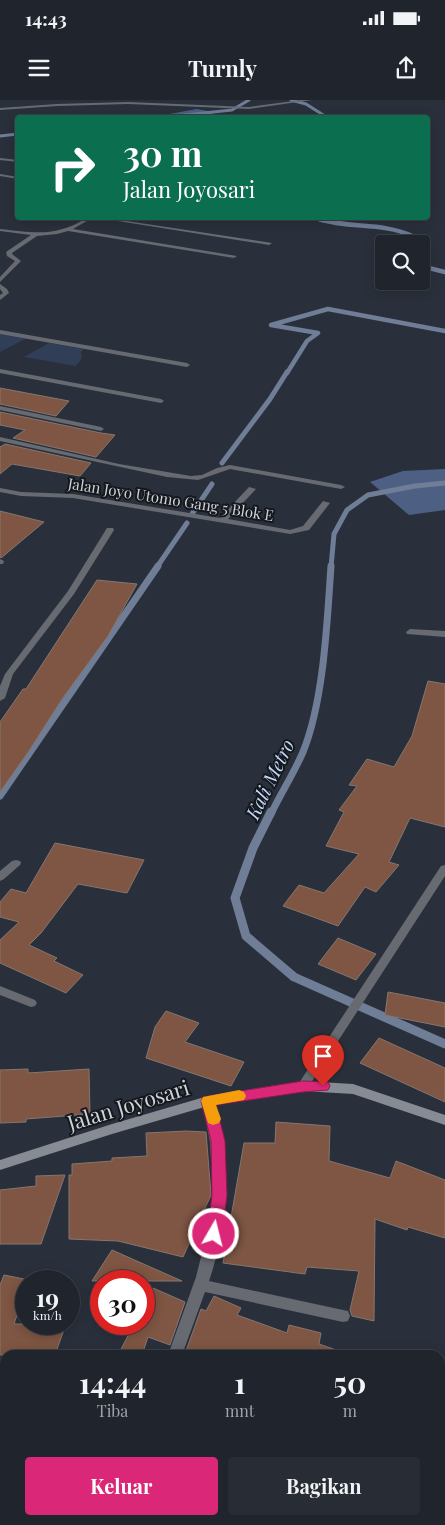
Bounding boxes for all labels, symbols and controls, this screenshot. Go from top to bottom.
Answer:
text: 14:43 [25,5,67,31]
text: Turnly [188,53,257,83]
icon: menu [25,54,53,82]
icon: share [392,54,420,82]
text: 30 m [123,129,203,176]
icon: right [40,135,105,200]
text: Jalan Joyosari [123,174,255,204]
map controls [375,235,430,290]
button: search [375,235,430,290]
street label: Jalan Joyo Utomo Gang 5 Blok E [66,473,275,525]
water label: Kali Metro [238,735,299,824]
pin [302,1035,344,1086]
icon: arrive [309,1042,337,1070]
street label: Jalan Joyosari [63,1072,192,1136]
position arrow [187,1207,239,1259]
speed limit sign: 30 [90,1270,155,1335]
text: 19 [36,1280,59,1313]
text: km/h [33,1307,62,1323]
text: 14:44 [79,1362,146,1402]
text: 1 [234,1362,246,1402]
text: 50 [333,1362,366,1402]
text: Tiba [97,1400,128,1421]
text: mnt [225,1400,255,1421]
text: m [343,1400,357,1421]
button: Keluar [25,1457,218,1515]
button: Bagikan [228,1457,420,1515]

